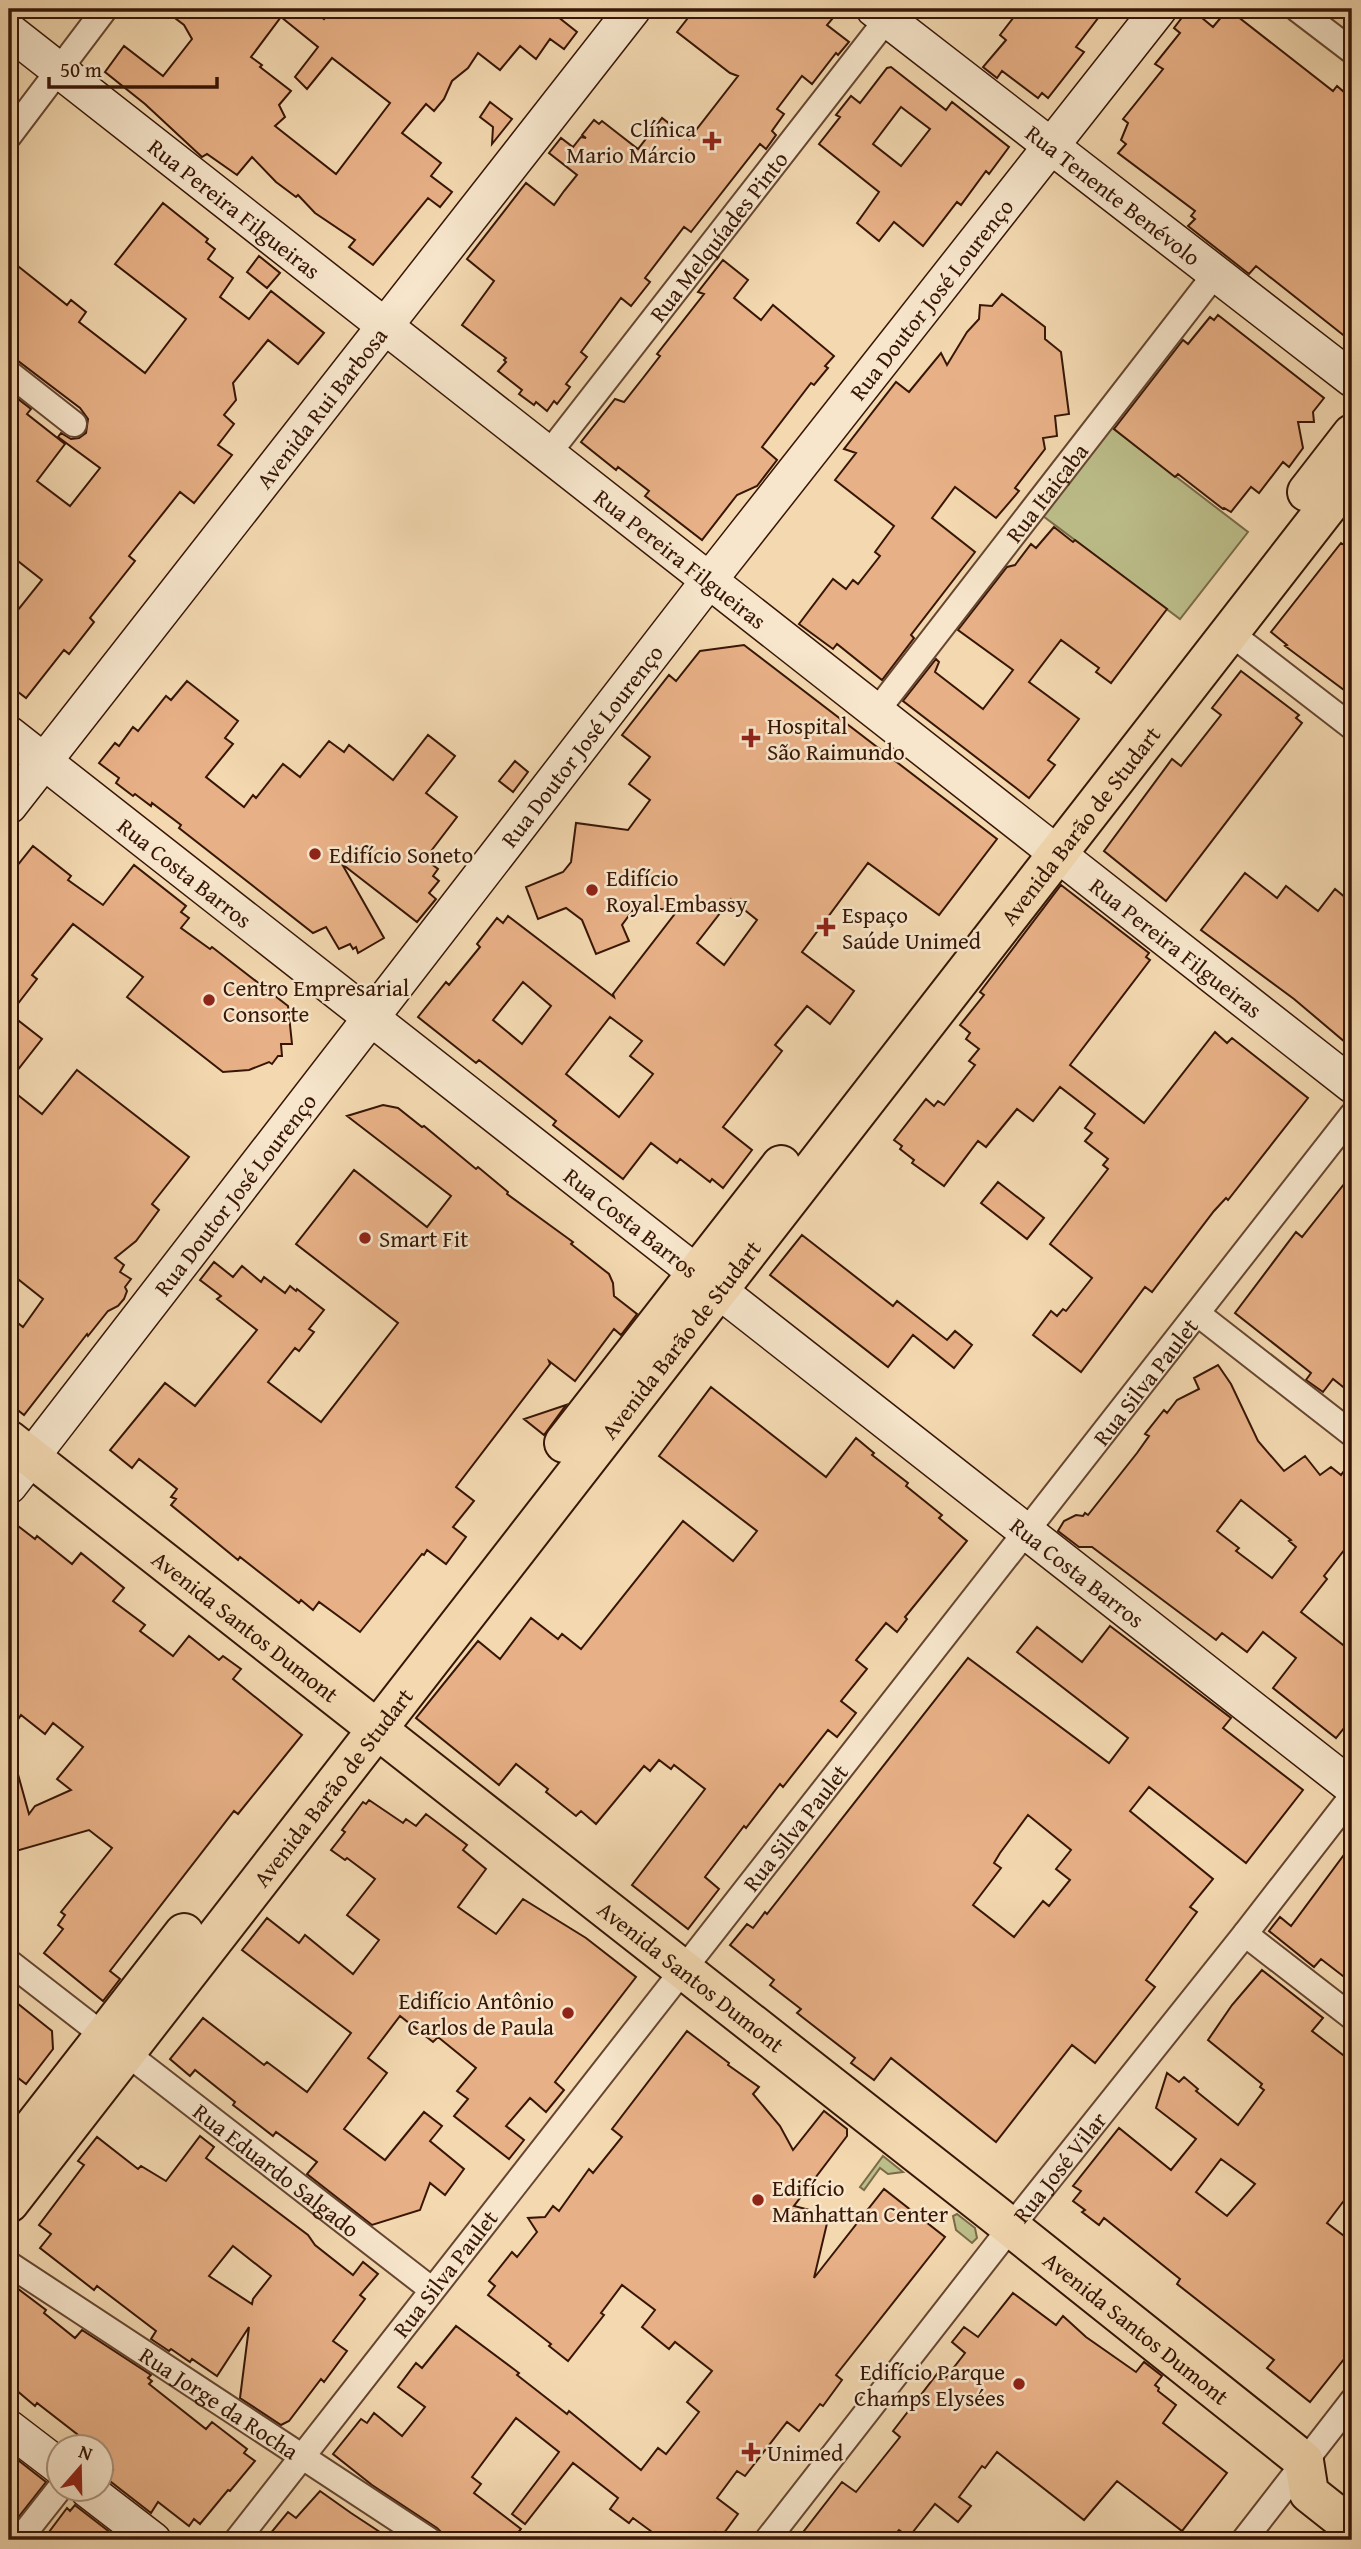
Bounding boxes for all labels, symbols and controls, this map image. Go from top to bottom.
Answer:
scale bar [49,46,217,90]
text: 50 m [60,54,102,85]
place label: Clínica Mario Márcio [566,112,696,171]
street label: Rua Tenente Benévolo [1019,116,1208,273]
street label: Rua Pereira Filgueiras [142,130,328,286]
marker: Clínica Mario Márcio [702,131,722,151]
street label: Rua Melquíades Pinto [641,144,795,328]
street label: Rua Doutor José Lourenço [841,191,1021,407]
street label: Avenida Rui Barbosa [247,320,395,495]
street label: Rua Itaiçaba [997,435,1095,549]
street label: Rua Pereira Filgueiras [588,480,774,636]
street label: Rua Doutor José Lourenço [492,637,670,854]
place label: Hospital São Raimundo [767,709,905,768]
street label: Avenida Barão de Studart [992,719,1168,932]
marker: Hospital São Raimundo [741,728,761,748]
street label: Rua Costa Barros [111,809,259,935]
place label: Edifício Soneto [329,838,473,871]
marker: Edifício Soneto [307,846,323,862]
place label: Edifício Royal Embassy [606,861,748,920]
street label: Rua Pereira Filgueiras [1083,869,1270,1025]
marker: Edifício Royal Embassy [584,882,600,898]
place label: Espaço Saúde Unimed [842,898,982,957]
marker: Espaço Saúde Unimed [816,917,836,937]
place label: Centro Empresarial Consorte [223,971,409,1030]
marker: Centro Empresarial Consorte [201,992,217,1008]
street label: Rua Doutor José Lourenço [146,1086,324,1302]
street label: Rua Costa Barros [557,1159,706,1285]
place label: Smart Fit [379,1222,468,1255]
marker: Smart Fit [357,1230,373,1246]
street label: Avenida Barão de Studart [592,1233,768,1446]
street label: Rua Silva Paulet [1084,1311,1205,1452]
street label: Rua Costa Barros [1004,1509,1152,1635]
street label: Avenida Santos Dumont [145,1542,346,1710]
street label: Avenida Barão de Studart [245,1680,420,1893]
street label: Rua Silva Paulet [734,1757,855,1898]
street label: Avenida Santos Dumont [591,1892,792,2060]
place label: Edifício Antônio Carlos de Paula [399,1984,554,2043]
marker: Edifício Antônio Carlos de Paula [560,2005,576,2021]
street label: Rua Eduardo Salgado [187,2095,367,2245]
street label: Rua José Vilar [1004,2104,1114,2229]
place label: Edifício Manhattan Center [772,2171,949,2230]
marker: Edifício Manhattan Center [750,2192,766,2208]
street label: Rua Silva Paulet [384,2202,505,2344]
street label: Avenida Santos Dumont [1037,2243,1237,2412]
street label: Rua Jorge da Rocha [134,2338,306,2467]
place label: Edifício Parque Champs Elysées [854,2355,1005,2414]
marker: Edifício Parque Champs Elysées [1011,2376,1027,2392]
north arrow [46,2434,116,2504]
place label: Unimed [767,2436,844,2469]
text: N [75,2437,97,2467]
marker: Unimed [741,2442,761,2462]

